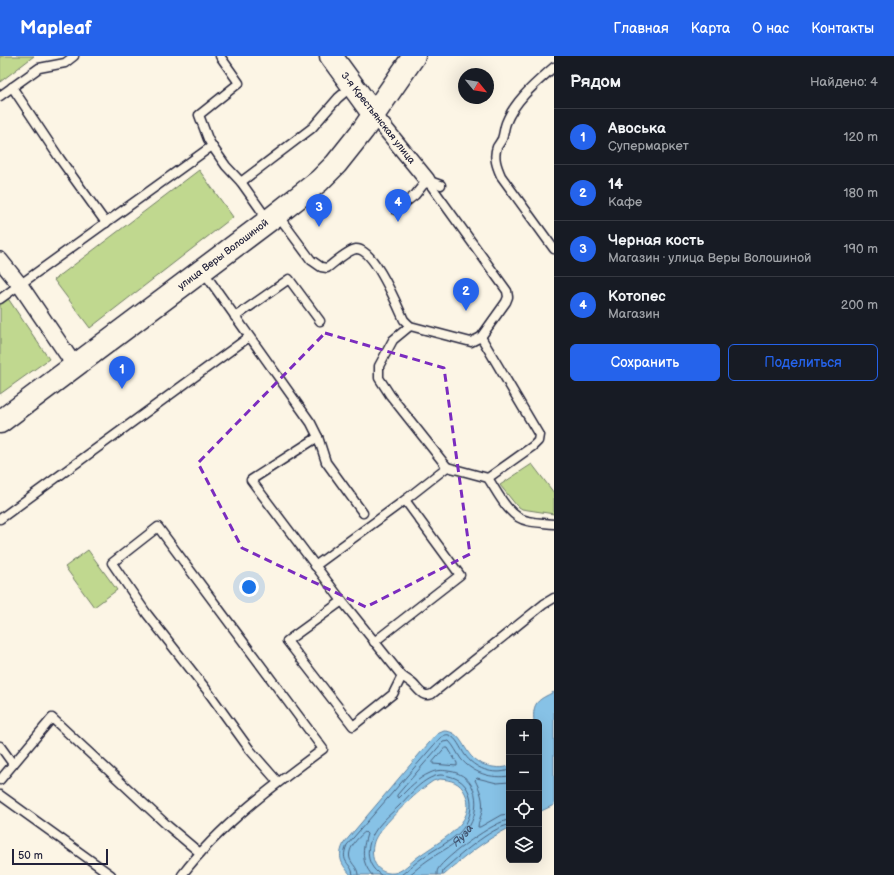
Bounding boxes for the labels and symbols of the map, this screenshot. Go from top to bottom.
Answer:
north arrow [458,68,494,104]
street label: 3-я Крестьянская улица [338,70,418,166]
pin: 4 [385,189,411,222]
pin: 3 [306,194,332,227]
street label: улица Веры Волошиной [176,217,271,292]
pin: 2 [453,278,479,311]
pin: 1 [109,356,135,389]
your location [239,577,259,597]
water label: Яуза [449,821,476,849]
scale bar [12,847,108,866]

